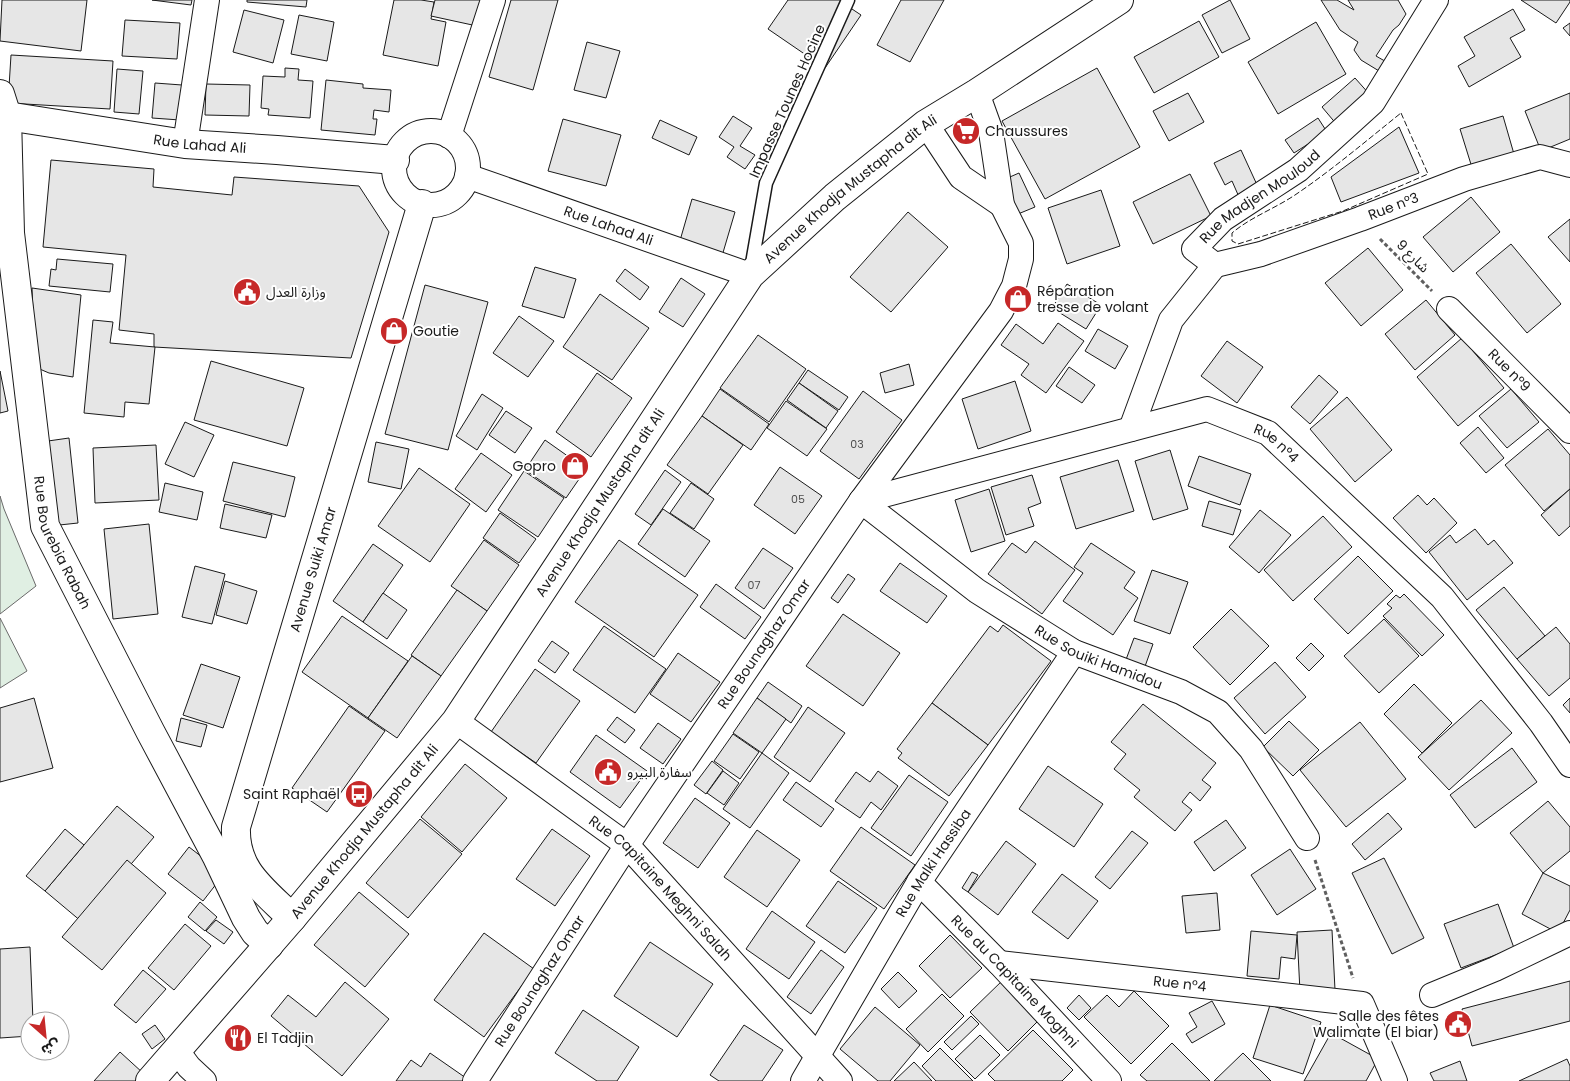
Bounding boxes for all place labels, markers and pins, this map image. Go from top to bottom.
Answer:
supermarket icon: Chaussures [951,116,981,146]
place label: Chaussures [985,121,1068,141]
public building icon: وزارة العدل [232,277,262,307]
place label: Réparation tresse de volant [1037,281,1149,317]
place label: وزارة العدل [266,282,326,302]
shop icon: Réparation tresse de volant [1003,284,1033,314]
shop icon: Goutie [379,316,409,346]
place label: Goutie [413,321,459,341]
shop icon: Gopro [560,451,590,481]
place label: Gopro [513,456,556,476]
public building icon: سفارة البيرو [593,757,623,787]
place label: سفارة البيرو [627,762,692,782]
bus stop icon: Saint Raphaël [344,779,374,809]
place label: Saint Raphaël [243,784,340,804]
place label: Salle des fêtes Walimate (El biar) [1313,1006,1439,1042]
public building icon: Salle des fêtes Walimate (El biar) [1443,1009,1473,1039]
restaurant icon: El Tadjin [223,1023,253,1053]
place label: El Tadjin [257,1028,314,1048]

